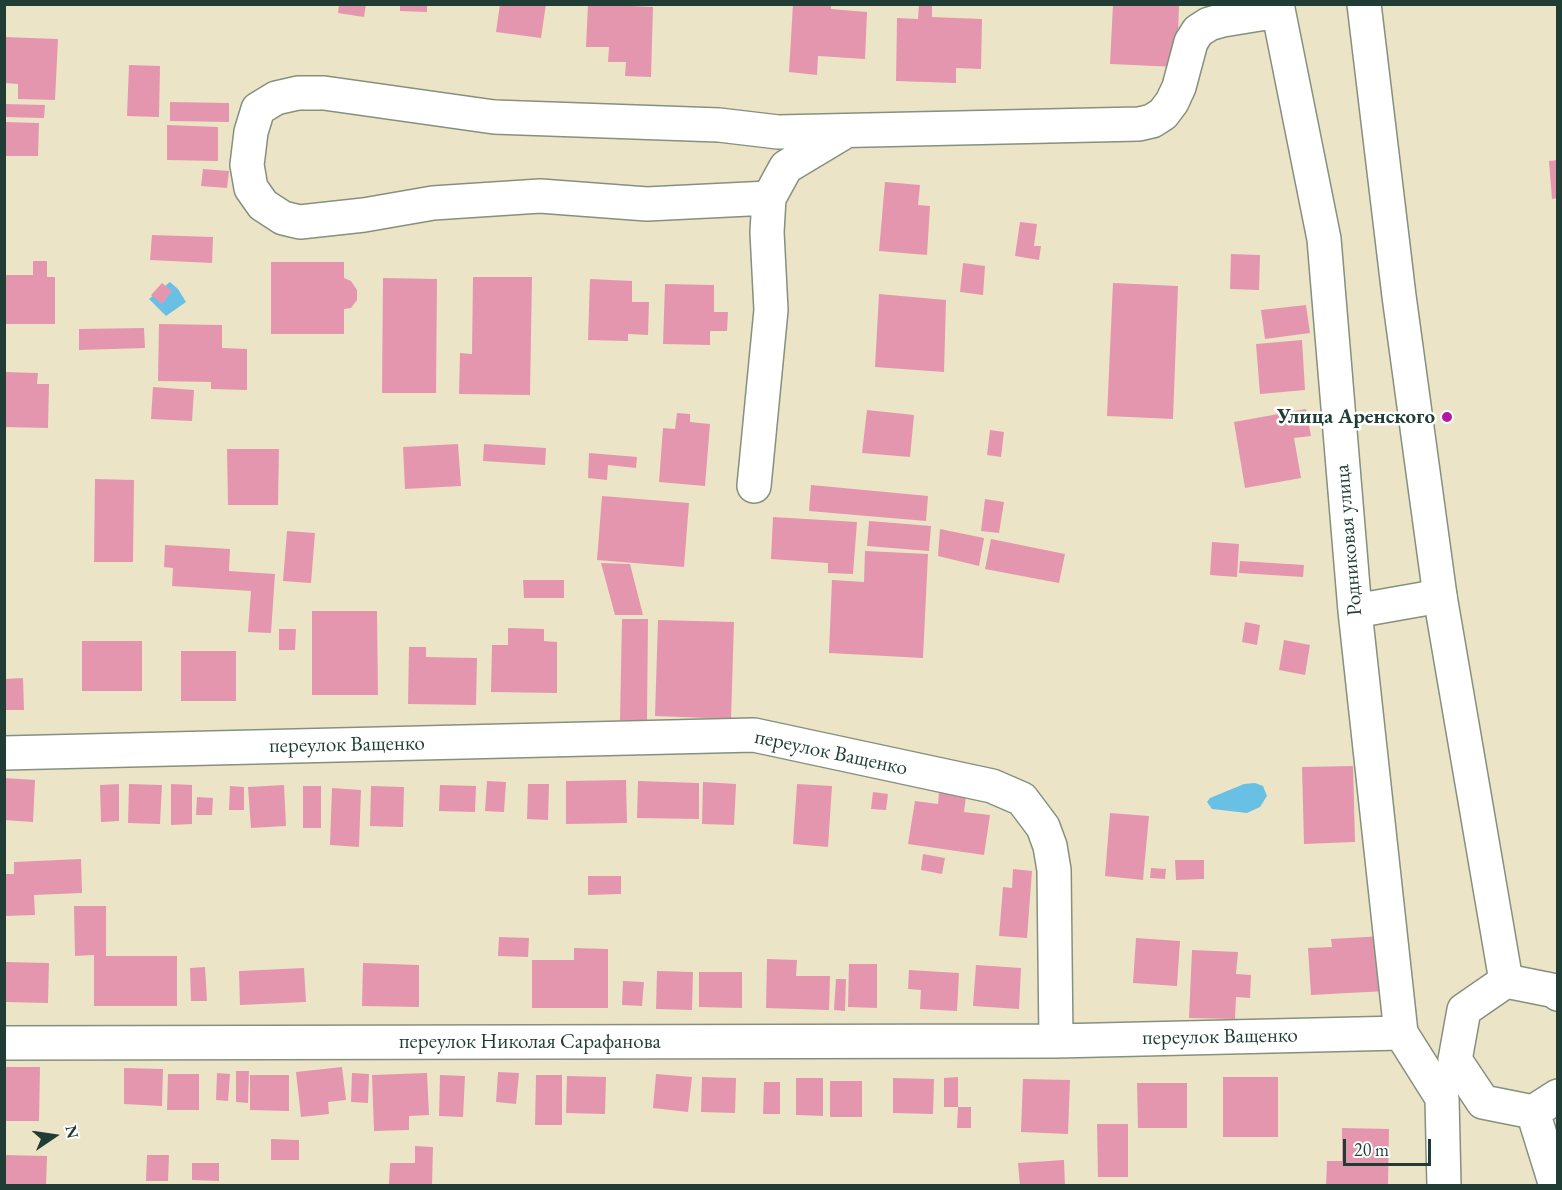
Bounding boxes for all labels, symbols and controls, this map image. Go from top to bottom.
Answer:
place label: Улица Аренского [1277,404,1435,430]
marker: Улица Аренского [1440,410,1454,424]
street label: Родниковая улица [1330,463,1368,617]
street label: переулок Ващенко [752,724,910,782]
street label: переулок Ващенко [269,731,425,759]
street label: переулок Ващенко [1142,1023,1298,1051]
street label: переулок Николая Сарафанова [399,1029,661,1055]
north arrow [24,1106,84,1166]
text: N [60,1123,84,1141]
scale bar [1346,1127,1434,1165]
text: 20 m [1354,1138,1389,1161]

